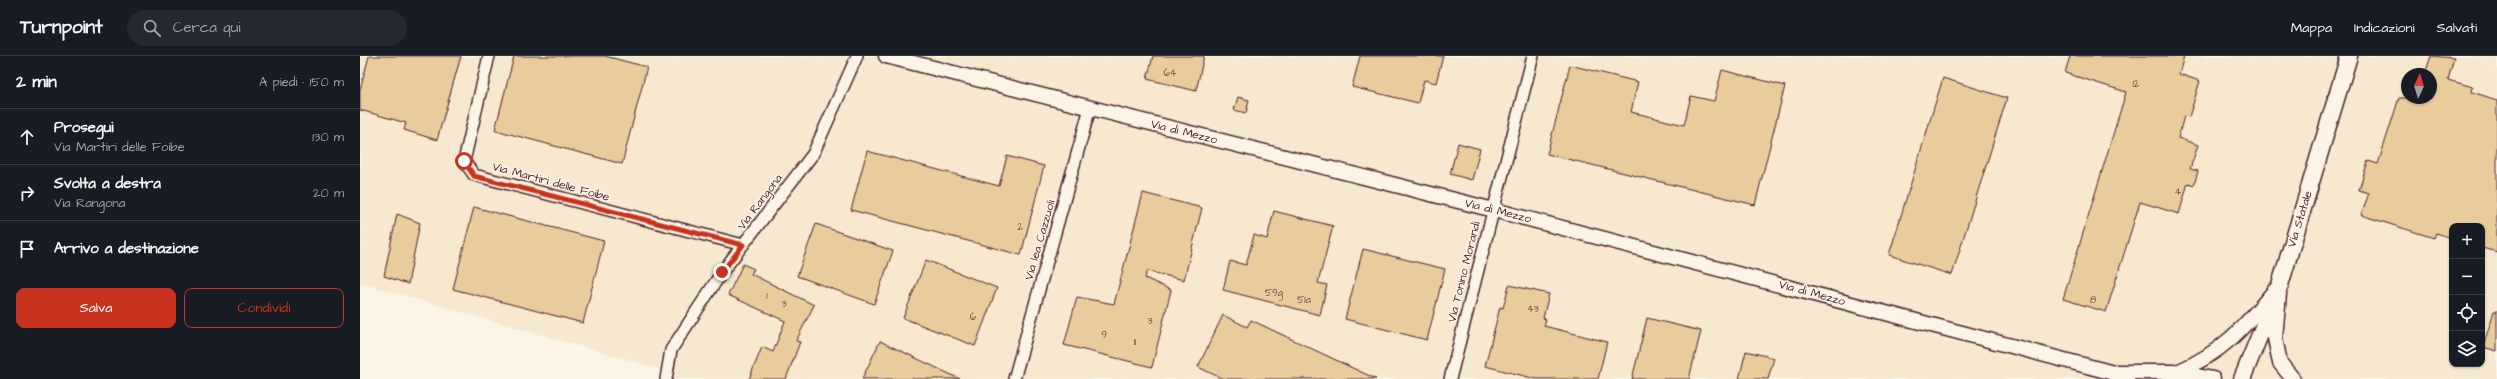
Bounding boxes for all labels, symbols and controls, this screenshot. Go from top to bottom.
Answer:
search box [127,10,407,46]
text: Turnpoint [20,14,103,41]
icon: search [141,17,163,39]
text: Cerca qui [173,17,241,38]
text: Mappa [2291,18,2332,38]
text: Indicazioni [2354,18,2415,38]
text: Salvati [2437,18,2477,38]
house number: 64 [1163,66,1177,80]
north arrow [2401,68,2437,104]
text: 2 min [16,70,57,94]
text: A piedi · 150 m [259,73,344,91]
house number: 12 [2132,77,2140,91]
street label: Via di Mezzo [1149,116,1219,149]
text: Prosegui [54,117,114,138]
icon: ahead [16,126,38,148]
text: 130 m [312,128,344,146]
text: Via Martiri delle Foibe [54,138,185,156]
route start [455,152,473,170]
street label: Via Martiri delle Foibe [491,158,612,206]
street label: Via Rangona [733,171,787,234]
text: Svolta a destra [54,173,161,194]
icon: right [16,182,38,204]
text: 20 m [313,184,344,202]
house number: 4 [2175,185,2182,199]
street label: Via Statale [2283,188,2317,249]
text: Via Rangona [54,194,125,212]
street label: Via di Mezzo [1463,195,1533,228]
street label: Via lea Cazzuoli [1020,198,1060,282]
house number: 2 [1017,220,1023,234]
street label: Via Tonino Morandi [1443,220,1485,324]
map controls [2449,223,2485,367]
button: + [2449,223,2485,259]
icon: arrive [16,238,38,260]
text: Arrivo a destinazione [54,238,199,259]
button: − [2449,259,2485,295]
route end [713,263,731,281]
street label: Via di Mezzo [1777,276,1847,310]
house number: 59g [1265,286,1283,301]
button: Salva [16,288,176,328]
button: Condividi [184,288,344,328]
house number: 1 [766,289,768,303]
house number: 51a [1297,293,1311,307]
house number: 8 [2090,293,2097,307]
button: locate [2449,295,2485,331]
house number: 3 [781,297,787,311]
house number: 43 [1527,302,1539,316]
house number: 6 [970,310,977,324]
house number: 3 [1147,314,1153,328]
house number: 9 [1101,328,1107,342]
button: layers [2449,331,2485,367]
house number: 11 [1134,335,1137,349]

